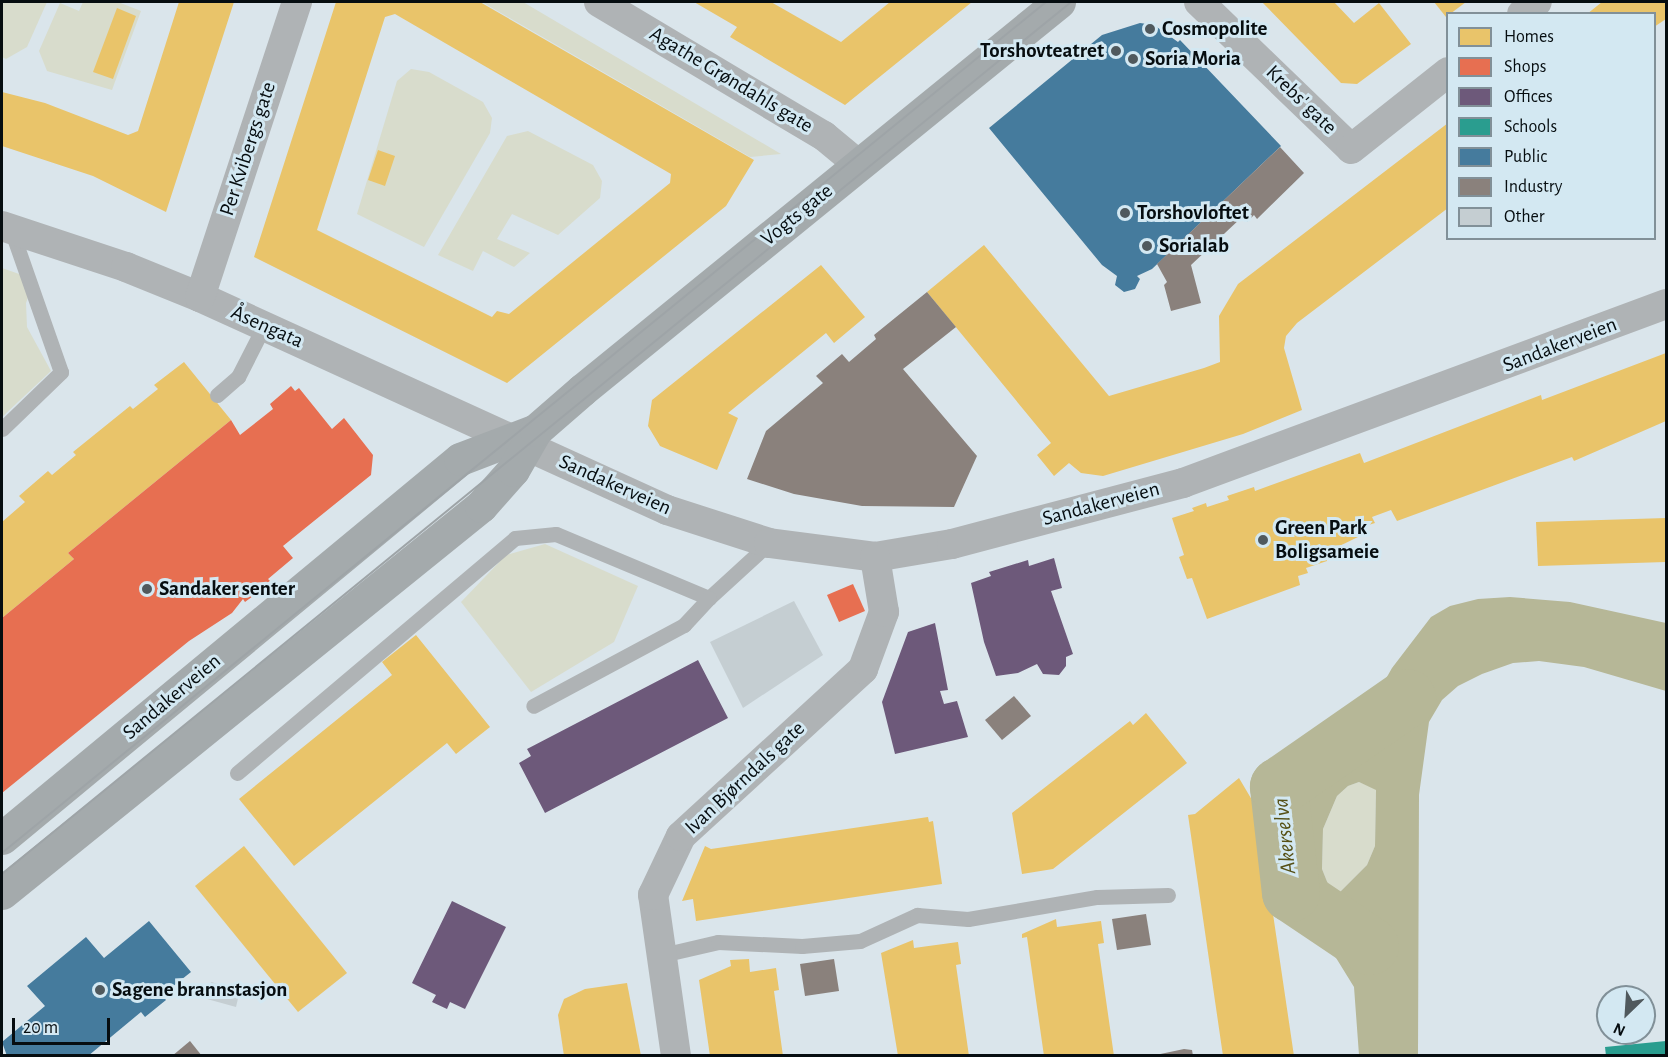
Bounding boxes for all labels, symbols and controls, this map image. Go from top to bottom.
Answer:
legend [1446,12,1656,240]
place label: Cosmopolite [1162,16,1267,42]
street label: Agathe Grøndahls gate [645,21,817,139]
marker: Cosmopolite [1143,22,1157,36]
text: Homes [1504,28,1554,46]
place label: Torshovteatret [980,38,1104,64]
marker: Torshovteatret [1109,44,1123,58]
place label: Soria Moria [1145,46,1241,72]
marker: Soria Moria [1126,52,1140,66]
text: Shops [1504,58,1546,76]
street label: Krebs' gate [1260,60,1342,140]
street label: Per Kvibergs gate [214,79,282,219]
text: Offices [1504,88,1553,106]
text: Schools [1504,118,1557,136]
text: Public [1504,148,1547,166]
street label: Vogts gate [756,178,838,252]
text: Industry [1504,178,1563,196]
place label: Torshovloftet [1137,200,1249,226]
marker: Torshovloftet [1118,206,1132,220]
text: Other [1504,208,1545,226]
place label: Sorialab [1159,233,1229,259]
marker: Sorialab [1140,239,1154,253]
street label: Åsengata [227,300,307,354]
street label: Sandakerveien [1499,312,1621,378]
street label: Sandakerveien [555,449,675,521]
street label: Sandakerveien [1040,476,1162,532]
place label: Green Park Boligsameie [1275,515,1379,565]
marker: Green Park Boligsameie [1256,533,1270,547]
place label: Sandaker senter [159,576,295,602]
marker: Sandaker senter [140,582,154,596]
street label: Sandakerveien [118,649,226,745]
street label: Ivan Bjørndals gate [680,716,810,840]
water label: Akerselva [1268,797,1302,875]
place label: Sagene brannstasjon [112,977,287,1003]
marker: Sagene brannstasjon [93,983,107,997]
north arrow [1596,985,1656,1045]
scale bar [15,1006,112,1044]
text: 20 m [23,1019,58,1037]
text: N [1611,1020,1628,1039]

